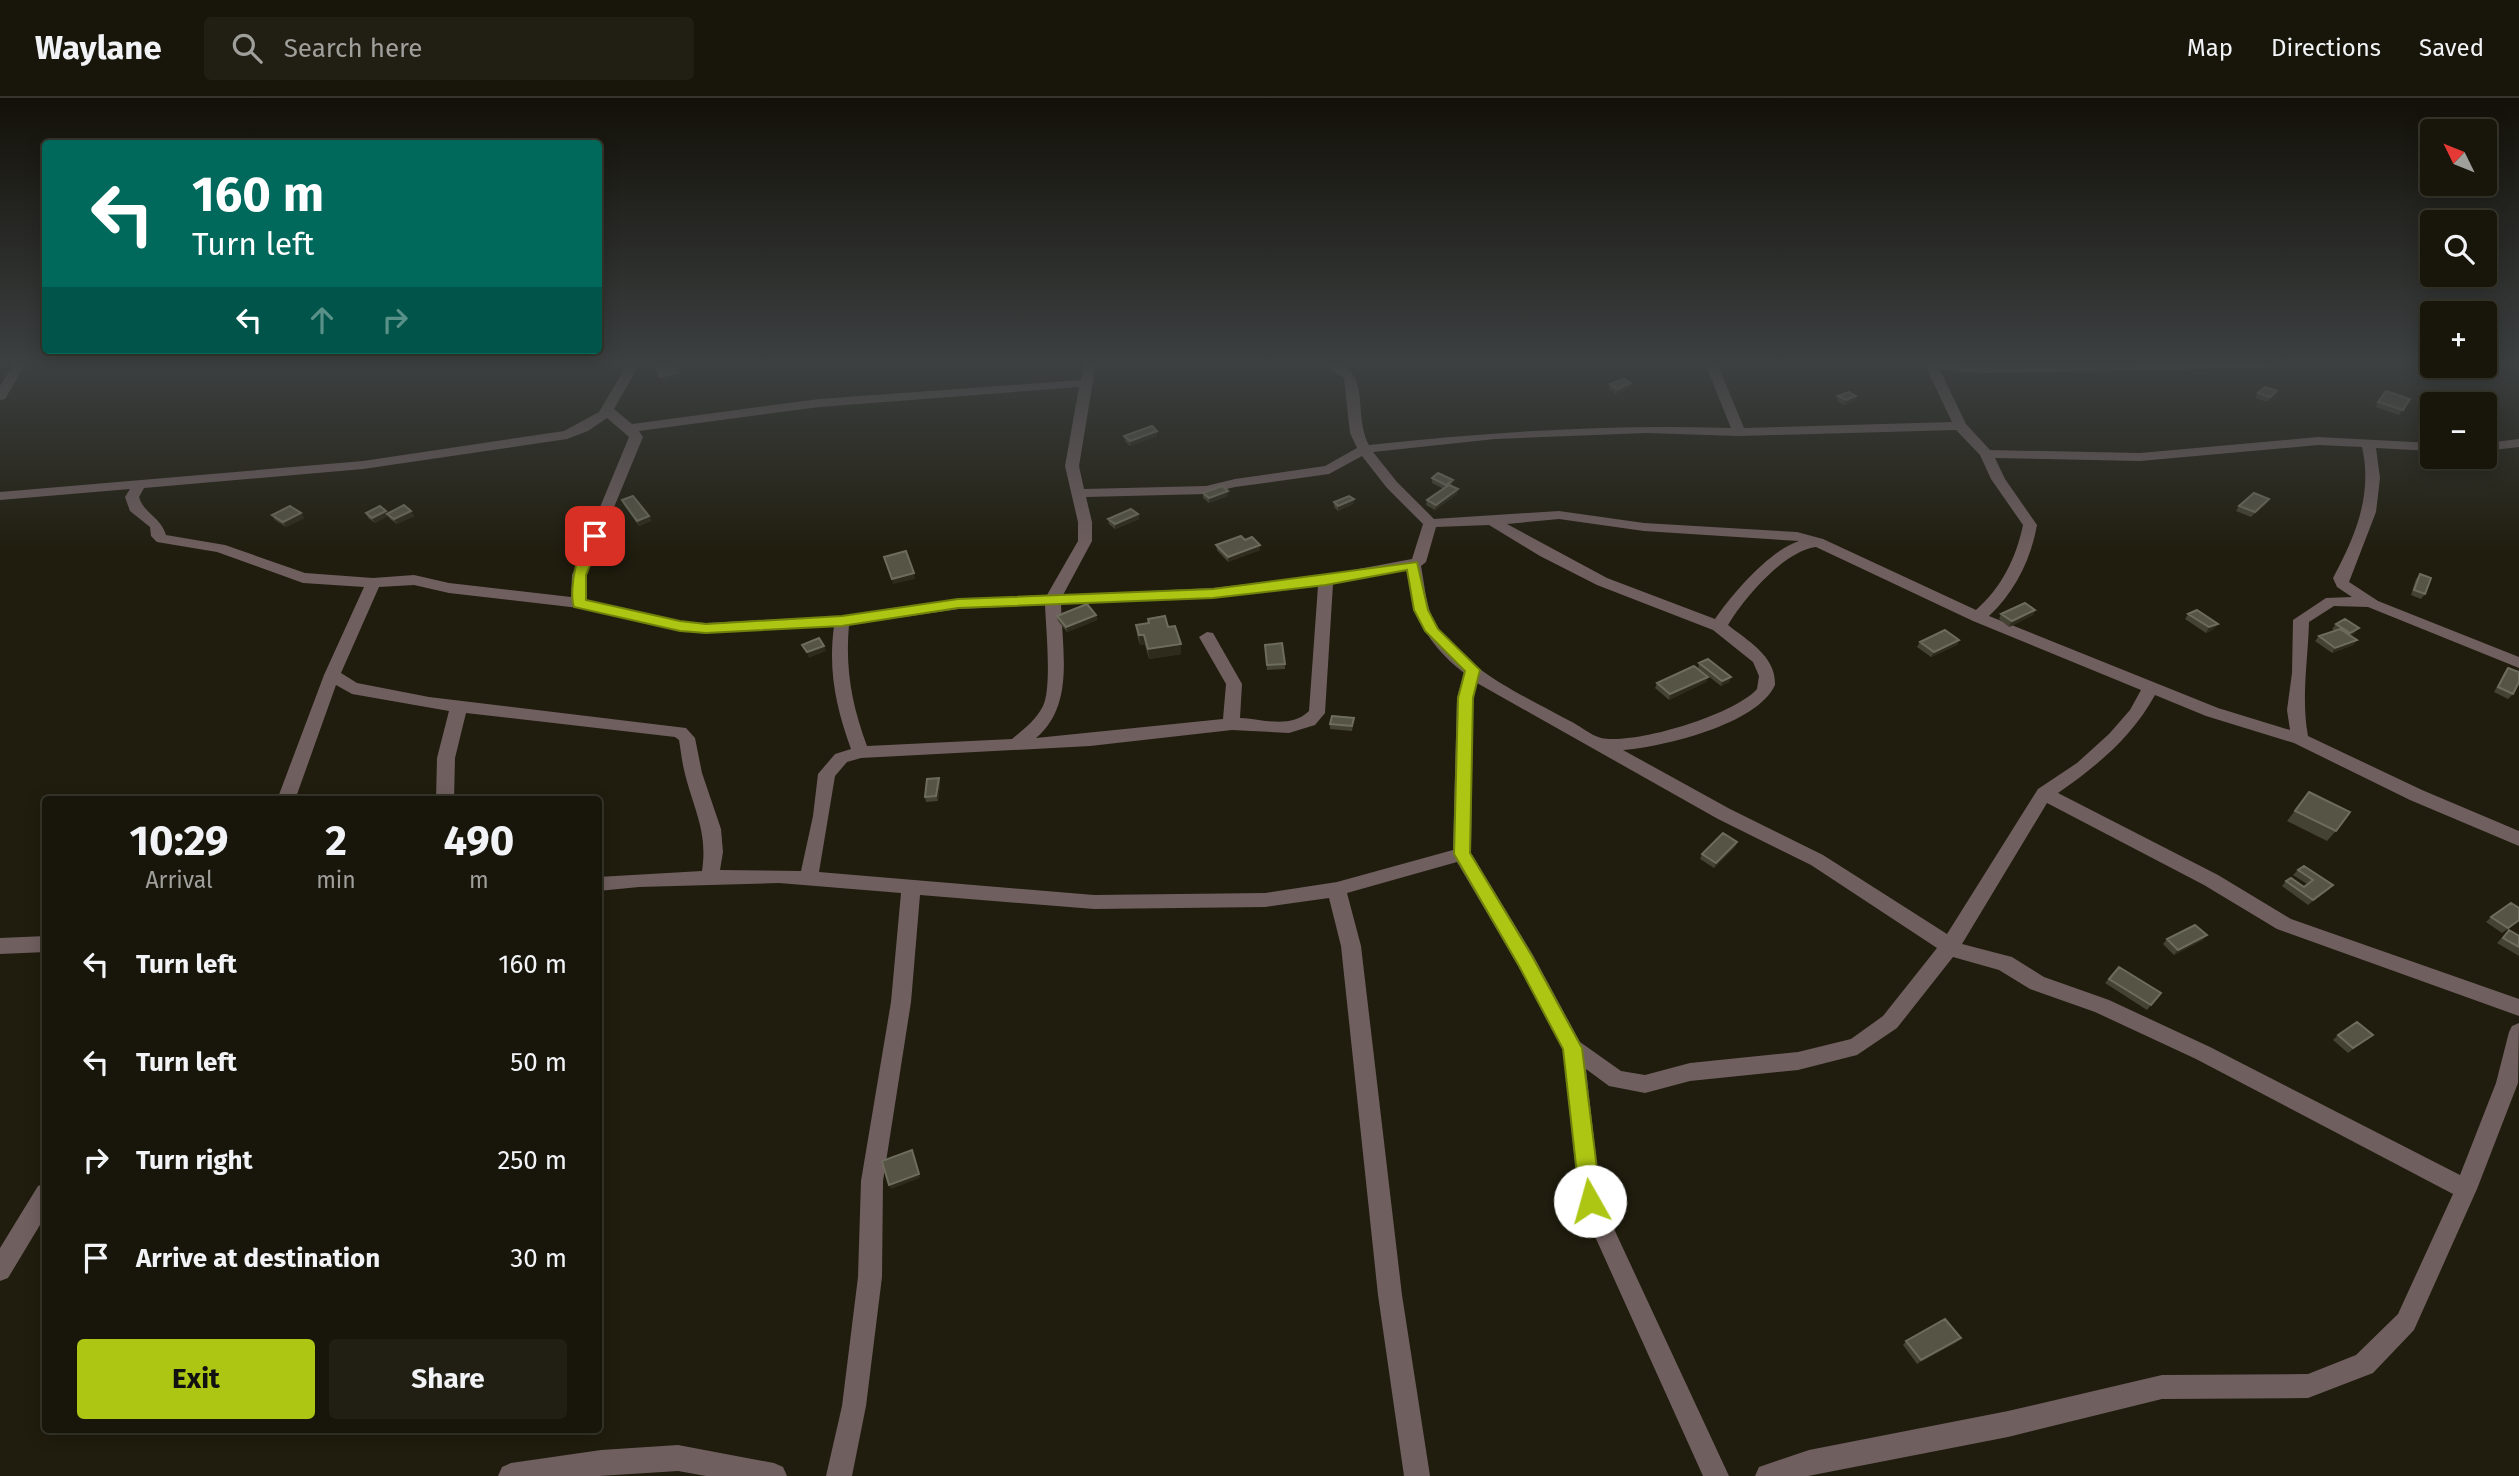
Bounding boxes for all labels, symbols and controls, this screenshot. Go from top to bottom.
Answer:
search box [204,17,694,80]
text: Waylane [35,28,162,68]
icon: search [228,29,266,67]
text: Search here [284,33,423,64]
text: Map [2187,34,2233,62]
text: Directions [2271,34,2381,62]
text: Saved [2419,34,2484,62]
north arrow [2420,119,2497,196]
map controls [2420,119,2497,469]
text: 160 m [192,165,324,224]
icon: left [77,168,168,259]
button: search [2420,210,2497,287]
text: Turn left [192,225,314,263]
icon: left [230,301,268,339]
icon: ahead [303,301,341,339]
icon: right [376,301,414,339]
button: + [2420,301,2497,378]
button: − [2420,392,2497,469]
pin [565,506,625,566]
icon: arrive [576,517,614,555]
text: 10:29 [130,816,229,866]
text: 2 [325,816,347,866]
text: 490 [443,816,514,866]
text: Arrival [145,866,213,894]
text: min [316,866,356,894]
text: m [469,866,489,894]
icon: left [77,945,115,983]
text: Turn left [136,949,237,980]
text: 160 m [498,949,567,980]
icon: left [77,1043,115,1081]
text: Turn left [136,1047,237,1078]
text: 50 m [510,1047,567,1078]
icon: right [77,1141,115,1179]
text: Turn right [136,1145,253,1176]
text: 250 m [497,1145,567,1176]
position arrow [1553,1164,1627,1238]
icon: arrive [77,1239,115,1277]
text: Arrive at destination [136,1243,380,1274]
text: 30 m [510,1243,567,1274]
button: Exit [77,1339,315,1419]
button: Share [329,1339,567,1419]

